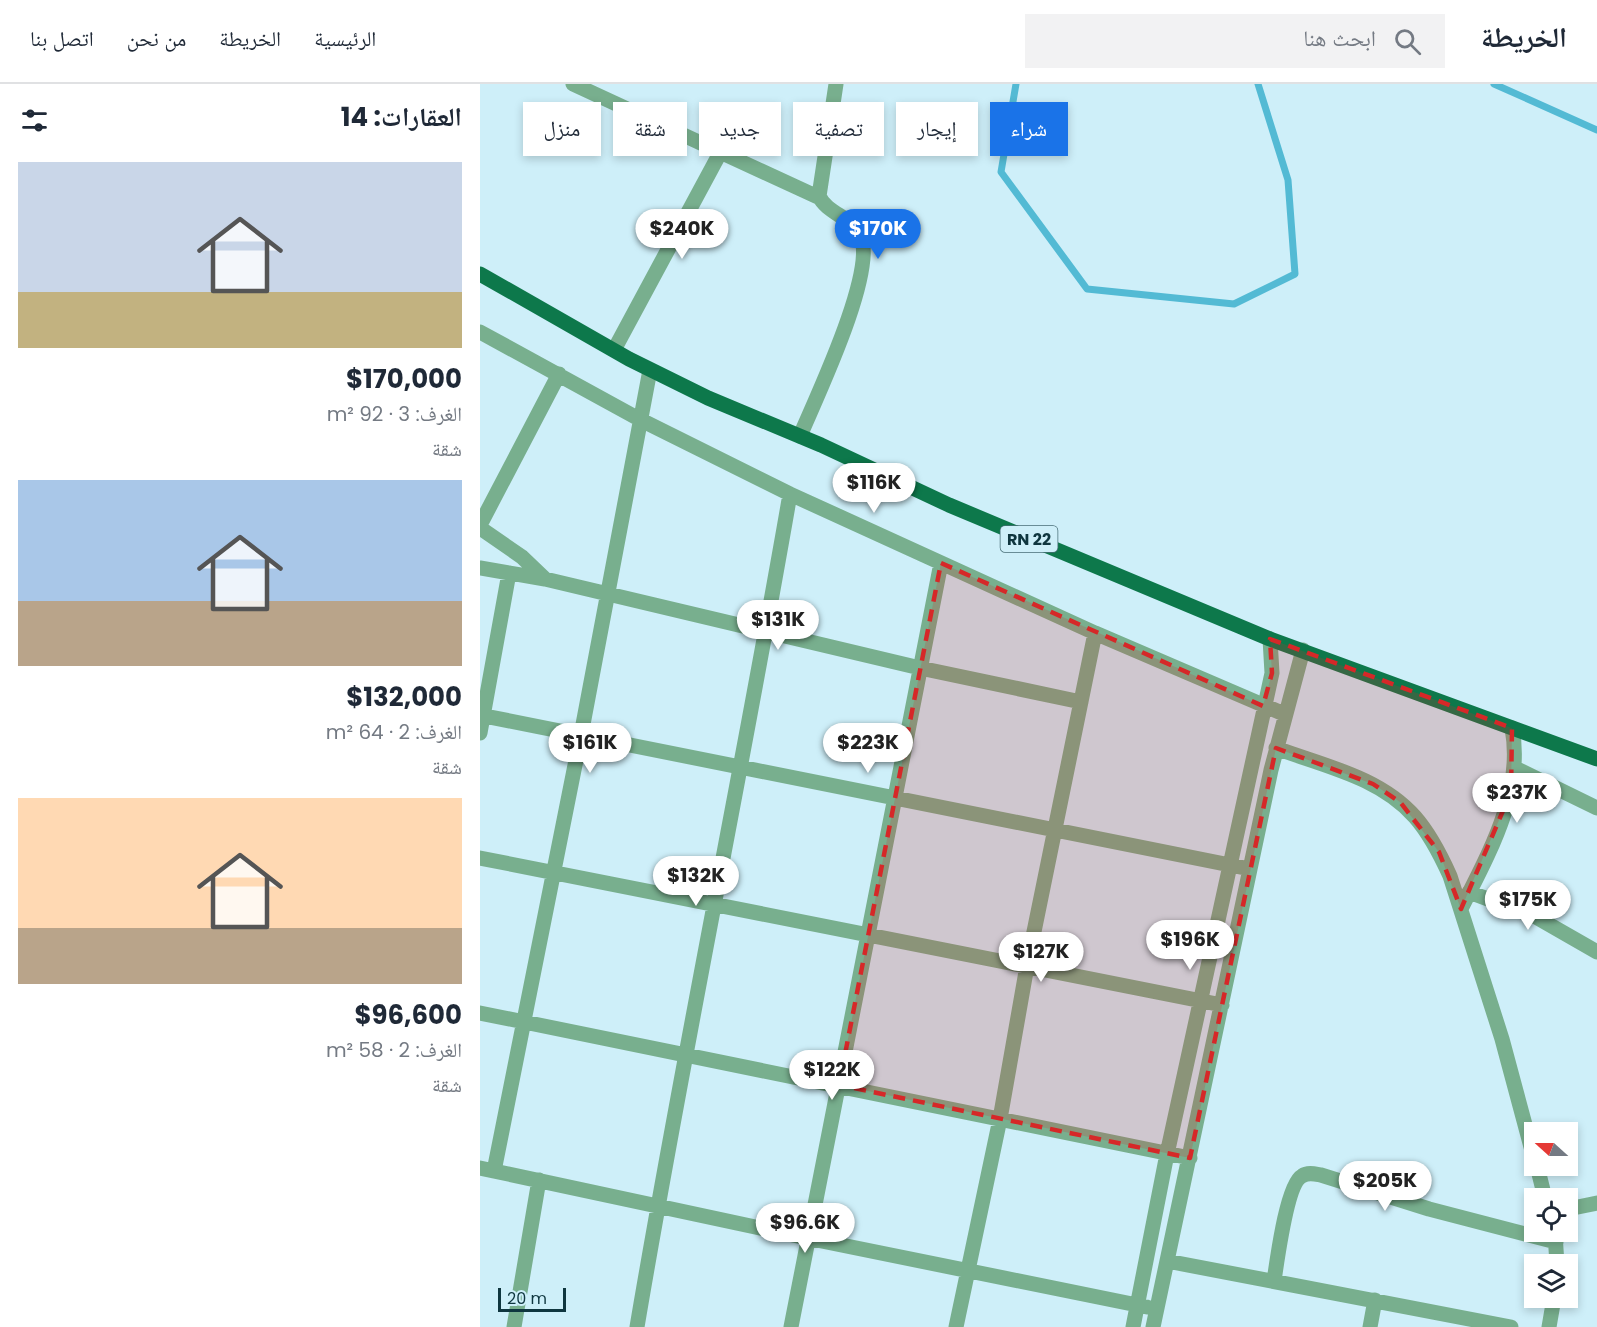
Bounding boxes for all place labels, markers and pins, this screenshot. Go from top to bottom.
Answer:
pin: $240K [640,209,724,260]
pin: $170K [836,209,920,260]
pin: $116K [832,463,916,514]
pin: $131K [736,600,820,651]
pin: $161K [548,723,632,774]
pin: $223K [826,723,910,774]
pin: $237K [1475,773,1559,824]
pin: $132K [654,856,738,907]
pin: $175K [1486,880,1570,931]
pin: $196K [1148,920,1232,971]
pin: $127K [999,932,1083,983]
pin: $122K [790,1050,874,1101]
pin: $205K [1343,1161,1427,1212]
pin: $96.6K [756,1203,854,1254]

